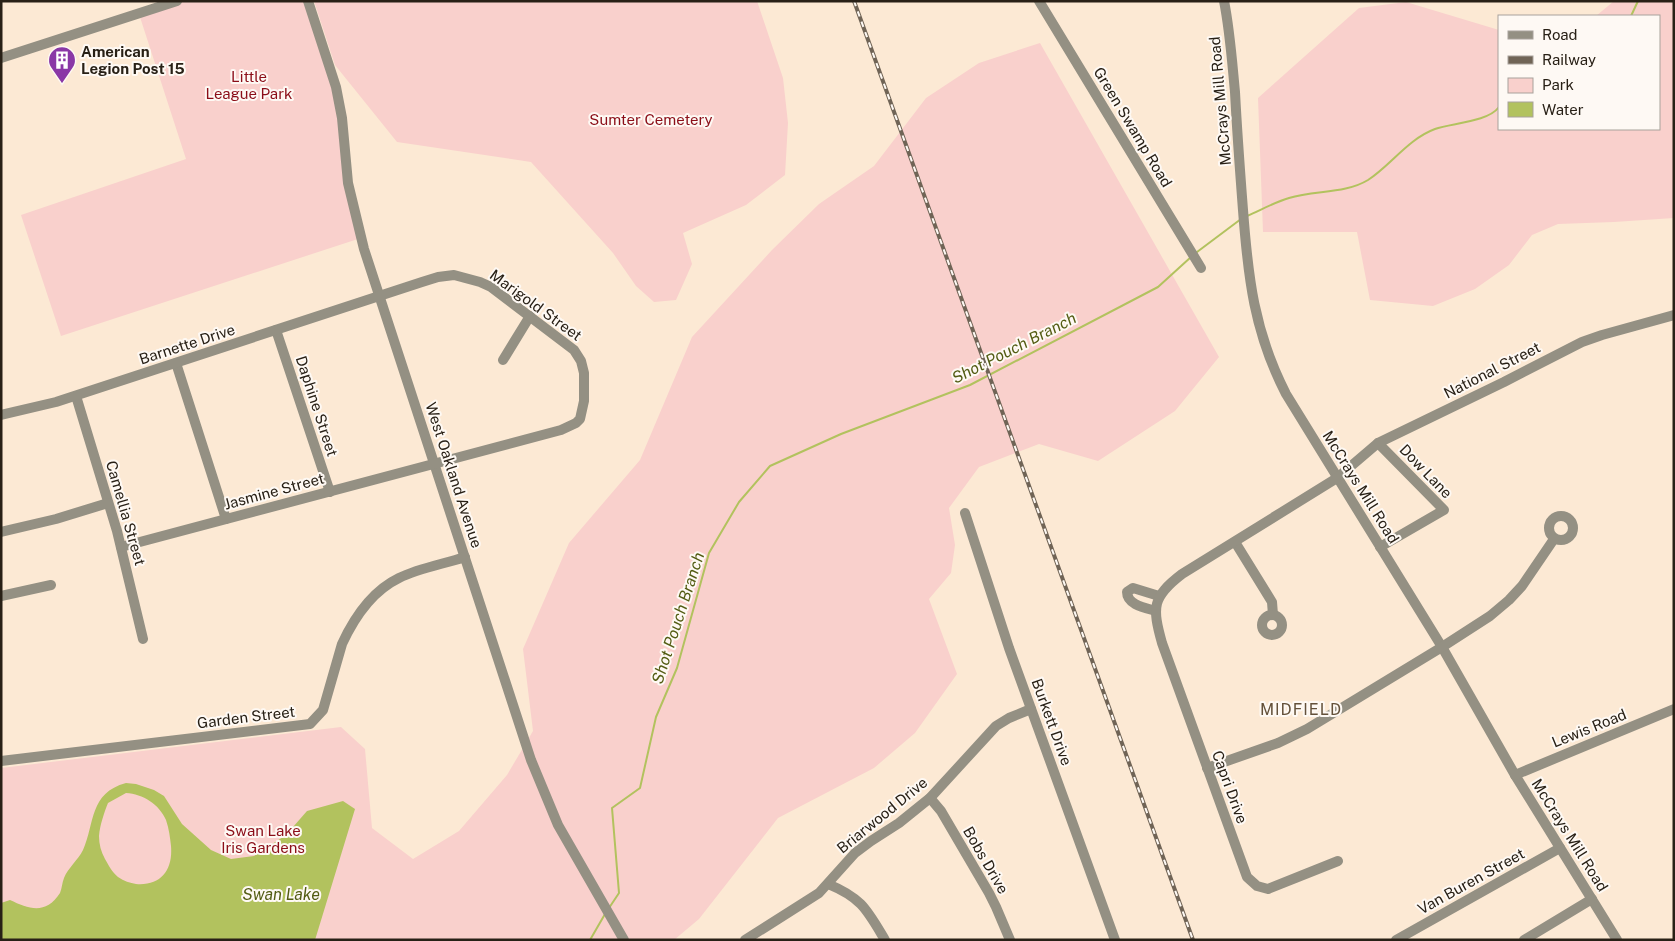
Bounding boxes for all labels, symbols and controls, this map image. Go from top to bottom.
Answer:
legend [1498,15,1660,130]
text: Road [1542,26,1578,43]
street label: McCrays Mill Road [1206,36,1234,166]
place label: American Legion Post 15 [81,43,185,77]
building icon: American Legion Post 15 [47,45,77,84]
text: Railway [1542,51,1596,68]
street label: Green Swamp Road [1090,64,1176,190]
park label: Little League Park [206,68,292,102]
text: Park [1542,76,1574,93]
text: Water [1542,101,1584,118]
park label: Sumter Cemetery [589,111,713,128]
street label: Marigold Street [487,266,585,344]
water label: Shot Pouch Branch [949,308,1079,388]
street label: Barnette Drive [137,321,237,367]
street label: National Street [1441,338,1543,402]
street label: Daphine Street [293,354,341,459]
street label: West Oakland Avenue [422,400,486,550]
street label: McCrays Mill Road [1319,428,1403,546]
street label: Dow Lane [1396,441,1456,501]
street label: Camellia Street [103,459,149,568]
street label: Jasmine Street [222,469,326,513]
water label: Shot Pouch Branch [648,550,708,686]
street label: Burkett Drive [1028,676,1076,768]
district label: MIDFIELD [1260,700,1342,719]
street label: Garden Street [196,703,296,731]
street label: Lewis Road [1549,705,1629,751]
street label: Capri Drive [1209,748,1251,826]
street label: Briarwood Drive [834,773,930,857]
street label: McCrays Mill Road [1528,776,1612,894]
park label: Swan Lake Iris Gardens [221,822,305,856]
street label: Bobs Drive [960,823,1012,897]
street label: Van Buren Street [1415,845,1527,917]
water label: Swan Lake [242,885,320,904]

